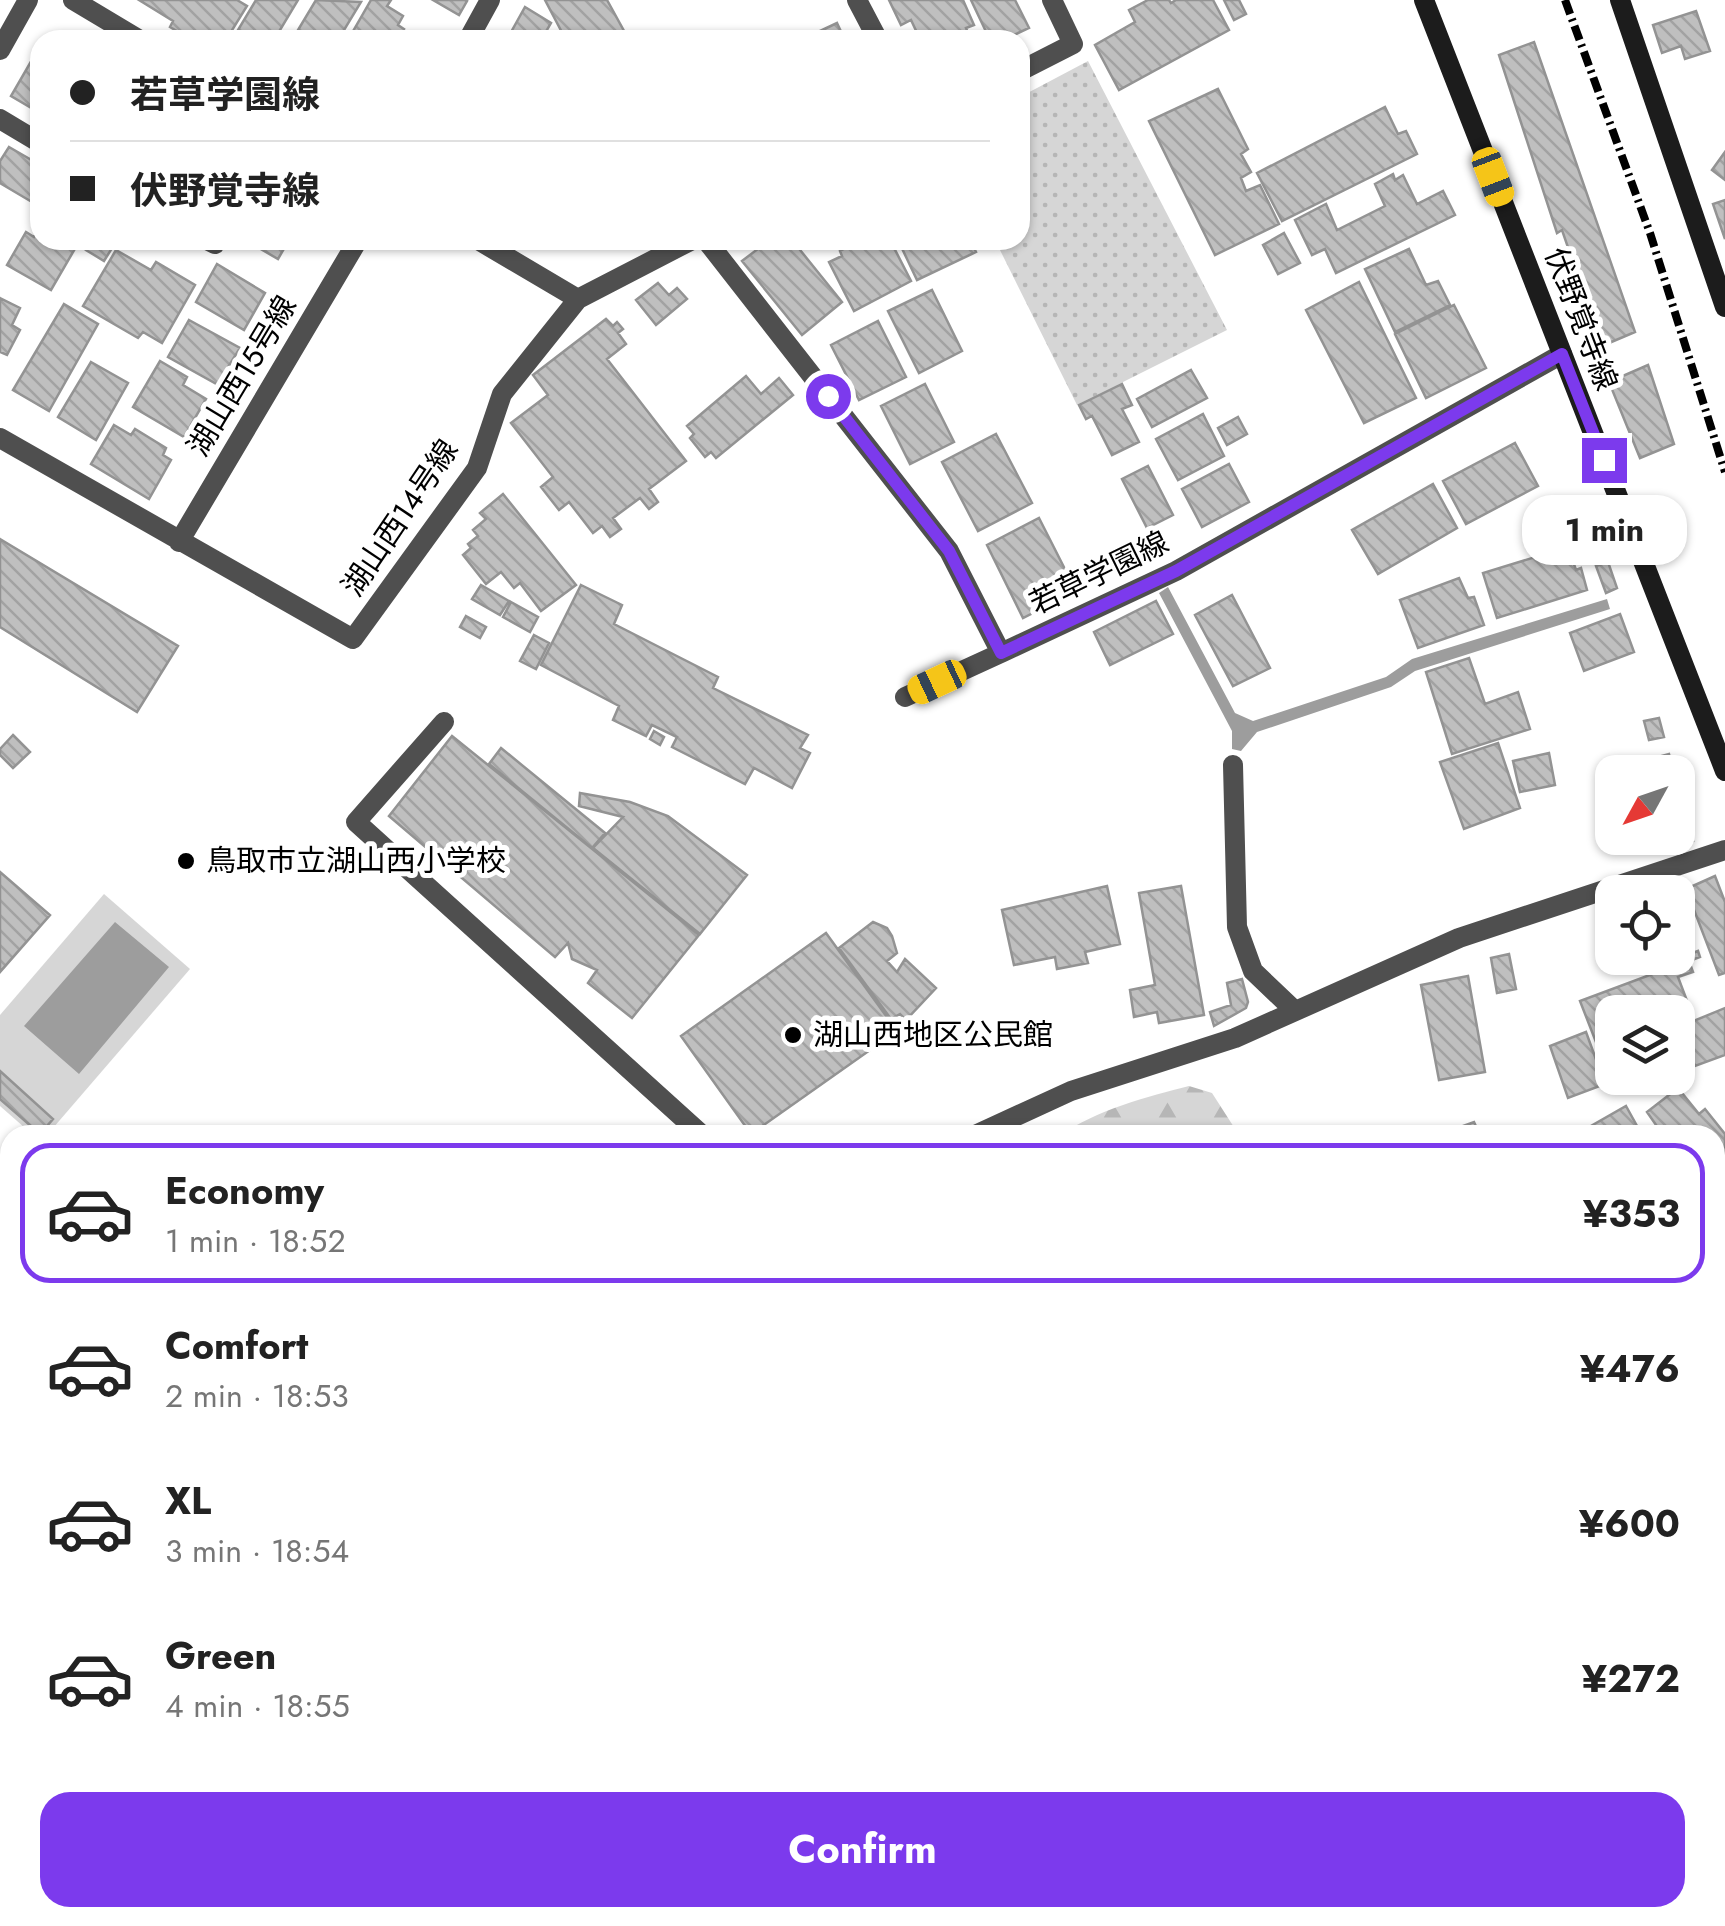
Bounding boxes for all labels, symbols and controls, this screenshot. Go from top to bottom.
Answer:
text: 若草学園線 [130,67,320,122]
car [1468,144,1518,210]
text: 伏野覚寺線 [130,163,320,218]
street label: 伏野覚寺線 [1535,241,1628,397]
street label: 湖山西15号線 [177,287,306,464]
route start [806,374,851,419]
street label: 湖山西14号線 [331,431,468,605]
route end [1582,438,1627,483]
callout: 1 min [1522,495,1686,565]
text: 1 min [1565,507,1644,553]
street label: 若草学園線 [1022,520,1176,625]
car [903,656,971,708]
north arrow [1595,755,1695,855]
map controls [1595,755,1695,1095]
place label: 鳥取市立湖山西小学校 [206,839,506,882]
marker: 鳥取市立湖山西小学校 [175,850,197,872]
button: locate [1595,875,1695,975]
button: layers [1595,995,1695,1095]
place label: 湖山西地区公民館 [813,1013,1053,1056]
marker: 湖山西地区公民館 [782,1024,804,1046]
text: Economy [165,1163,324,1218]
icon: car [45,1168,135,1258]
text: ¥353 [1583,1186,1680,1241]
text: 1 min · 18:52 [165,1218,346,1264]
text: Comfort [165,1318,308,1373]
icon: car [45,1323,135,1413]
text: ¥476 [1580,1341,1680,1396]
text: 2 min · 18:53 [165,1373,349,1419]
text: XL [165,1473,211,1528]
icon: car [45,1478,135,1568]
text: ¥600 [1579,1496,1680,1551]
text: 3 min · 18:54 [165,1528,349,1574]
text: Green [165,1628,276,1683]
icon: car [45,1633,135,1723]
text: ¥272 [1582,1651,1680,1706]
text: 4 min · 18:55 [165,1683,350,1729]
button: Confirm [40,1792,1685,1907]

